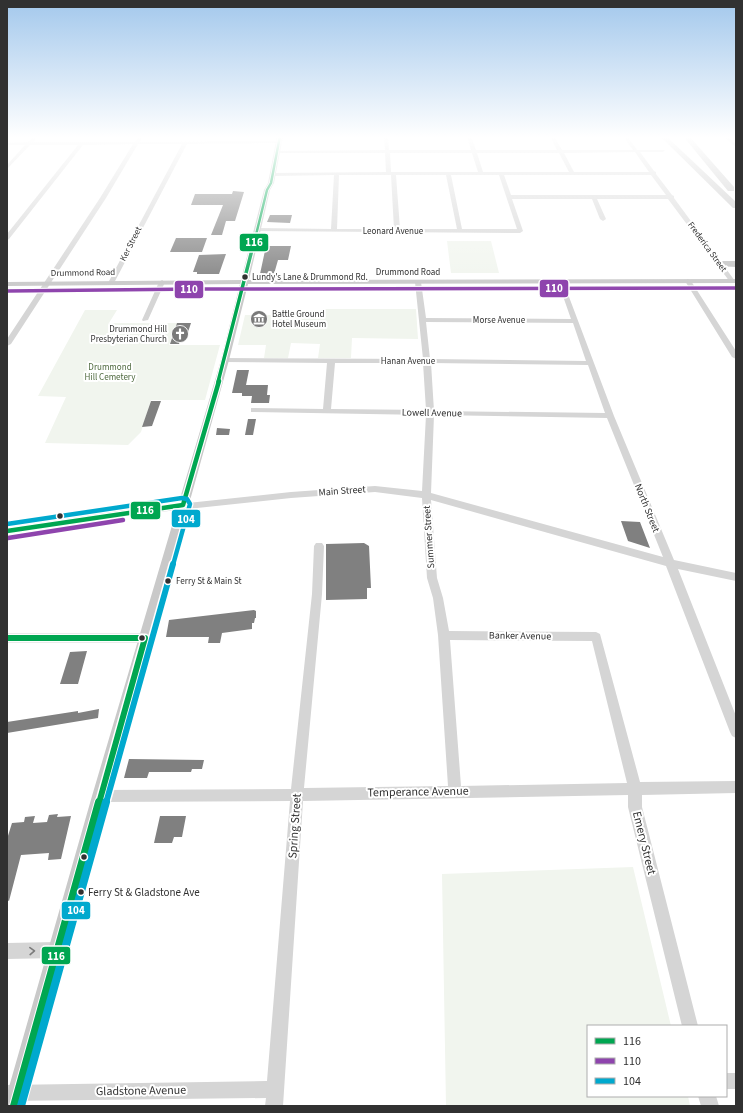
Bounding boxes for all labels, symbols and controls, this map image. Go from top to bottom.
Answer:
street label: Frederica Street [684,219,730,275]
street label: Ker Street [117,225,145,263]
street label: Leonard Avenue [363,225,424,238]
line badge: 116 [239,233,269,252]
text: 116 [245,235,263,250]
street label: Drummond Road [51,266,115,280]
street label: Drummond Road [376,266,440,279]
place label: Lundy's Lane & Drummond Rd. [252,271,368,284]
marker: Lundy's Lane & Drummond Rd. [240,272,250,282]
line badge: 110 [539,279,569,298]
line badge: 110 [174,280,204,299]
text: 110 [545,281,563,296]
text: 110 [180,282,198,297]
place label: Battle Ground Hotel Museum [272,308,326,331]
museum icon: Battle Ground Hotel Museum [249,309,269,329]
street label: Morse Avenue [473,314,526,327]
place label: Drummond Hill Presbyterian Church [91,323,167,346]
church icon: Drummond Hill Presbyterian Church [170,324,190,344]
street label: Hanan Avenue [381,355,436,368]
park label: Drummond Hill Cemetery [85,361,136,384]
street label: Lowell Avenue [402,405,462,421]
street label: Main Street [318,482,367,500]
street label: North Street [631,482,663,535]
line badge: 116 [130,501,161,520]
text: 116 [136,503,154,518]
street label: Summer Street [420,505,438,569]
line badge: 104 [171,509,201,528]
unlabelled marker [55,511,65,521]
text: 104 [177,512,195,527]
place label: Ferry St & Main St [176,575,242,588]
marker: Ferry St & Main St [163,576,173,586]
street label: Banker Avenue [489,628,551,644]
unlabelled marker [137,633,147,643]
street label: Temperance Avenue [367,783,469,801]
street label: Spring Street [284,793,306,859]
street label: Emery Street [628,810,660,876]
unlabelled marker [79,852,89,862]
place label: Ferry St & Gladstone Ave [88,885,200,900]
marker: Ferry St & Gladstone Ave [76,887,86,897]
line badge: 104 [61,901,91,920]
text: 104 [67,903,85,918]
one-way arrow [29,946,35,955]
line badge: 116 [41,946,71,965]
text: 116 [47,949,65,964]
legend [587,1025,727,1097]
text: 116 [623,1033,641,1050]
text: 110 [623,1053,641,1070]
text: 104 [623,1073,641,1090]
street label: Gladstone Avenue [96,1082,186,1100]

